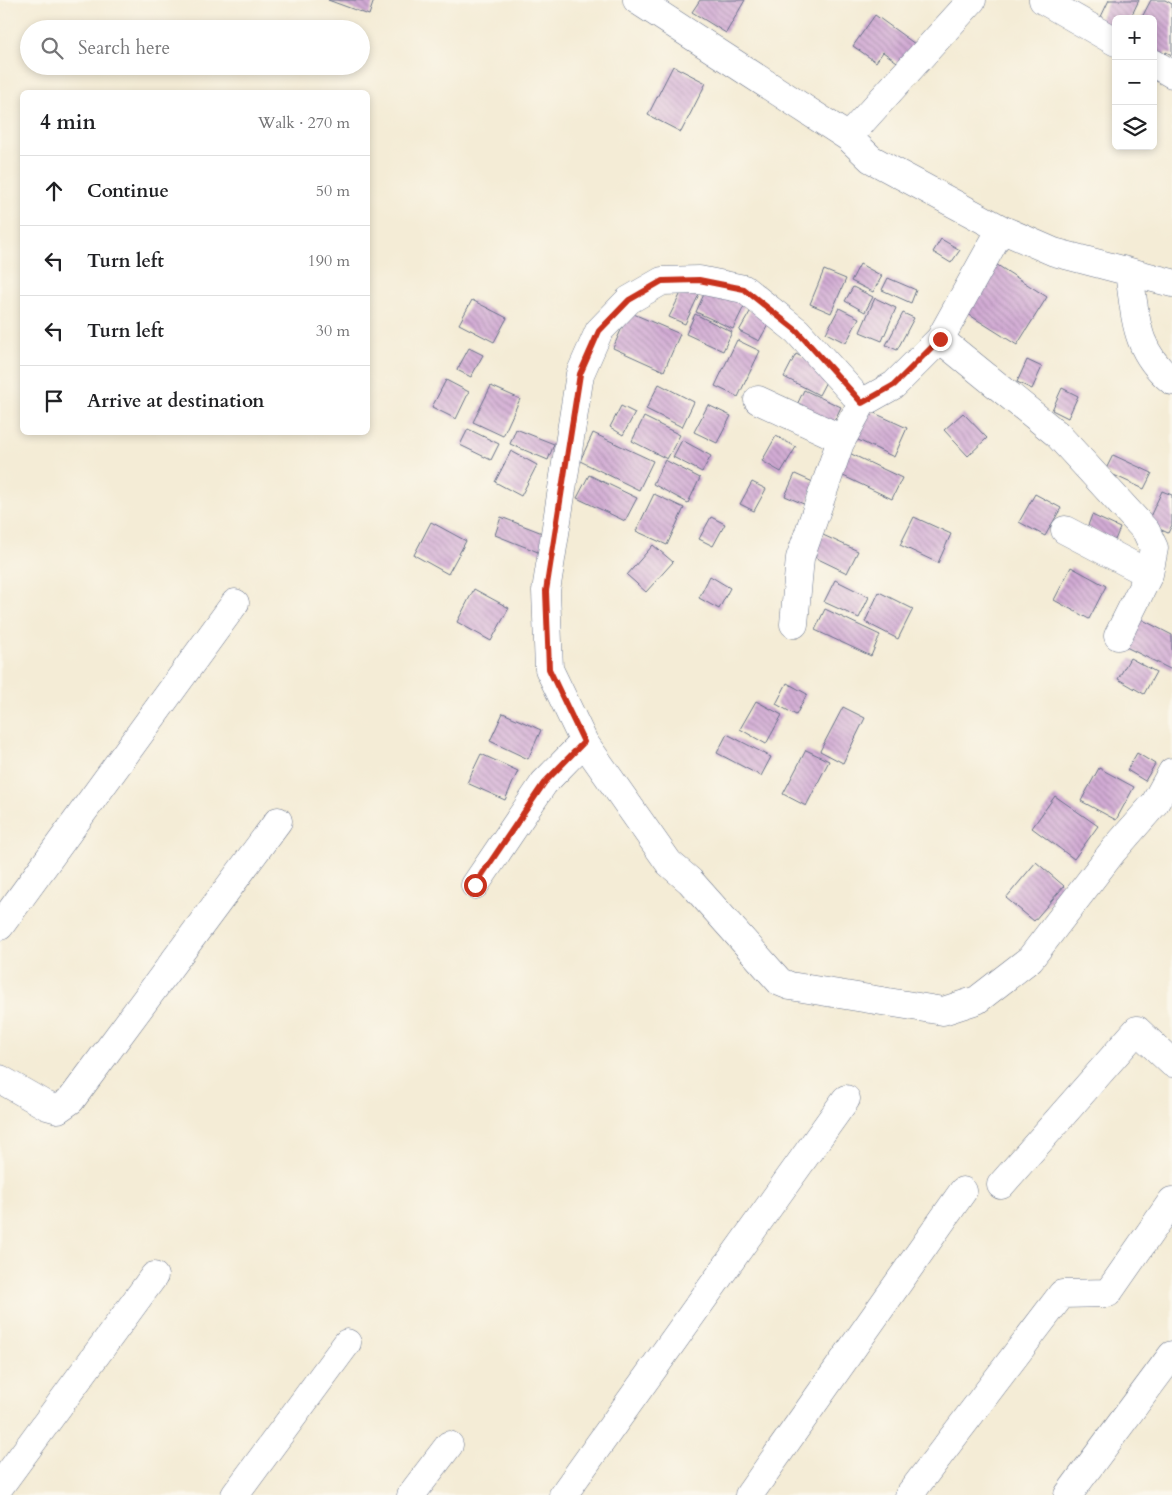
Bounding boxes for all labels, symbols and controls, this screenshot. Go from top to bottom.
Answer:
map controls [1112,15,1157,150]
button: + [1112,15,1157,60]
search box [20,20,370,75]
icon: search [38,34,66,62]
text: Search here [78,35,170,61]
button: − [1112,60,1157,105]
button: layers [1112,105,1157,150]
text: 4 min [40,108,96,137]
text: Walk · 270 m [258,112,350,134]
icon: ahead [40,177,68,205]
text: Continue [87,178,169,204]
text: 50 m [316,180,350,202]
icon: left [40,247,68,275]
text: Turn left [87,248,164,274]
text: 190 m [308,250,350,272]
icon: left [40,317,68,345]
text: Turn left [87,318,164,344]
text: 30 m [316,320,350,342]
route end [929,328,952,351]
icon: arrive [40,387,68,415]
text: Arrive at destination [87,388,264,414]
route start [464,874,487,897]

